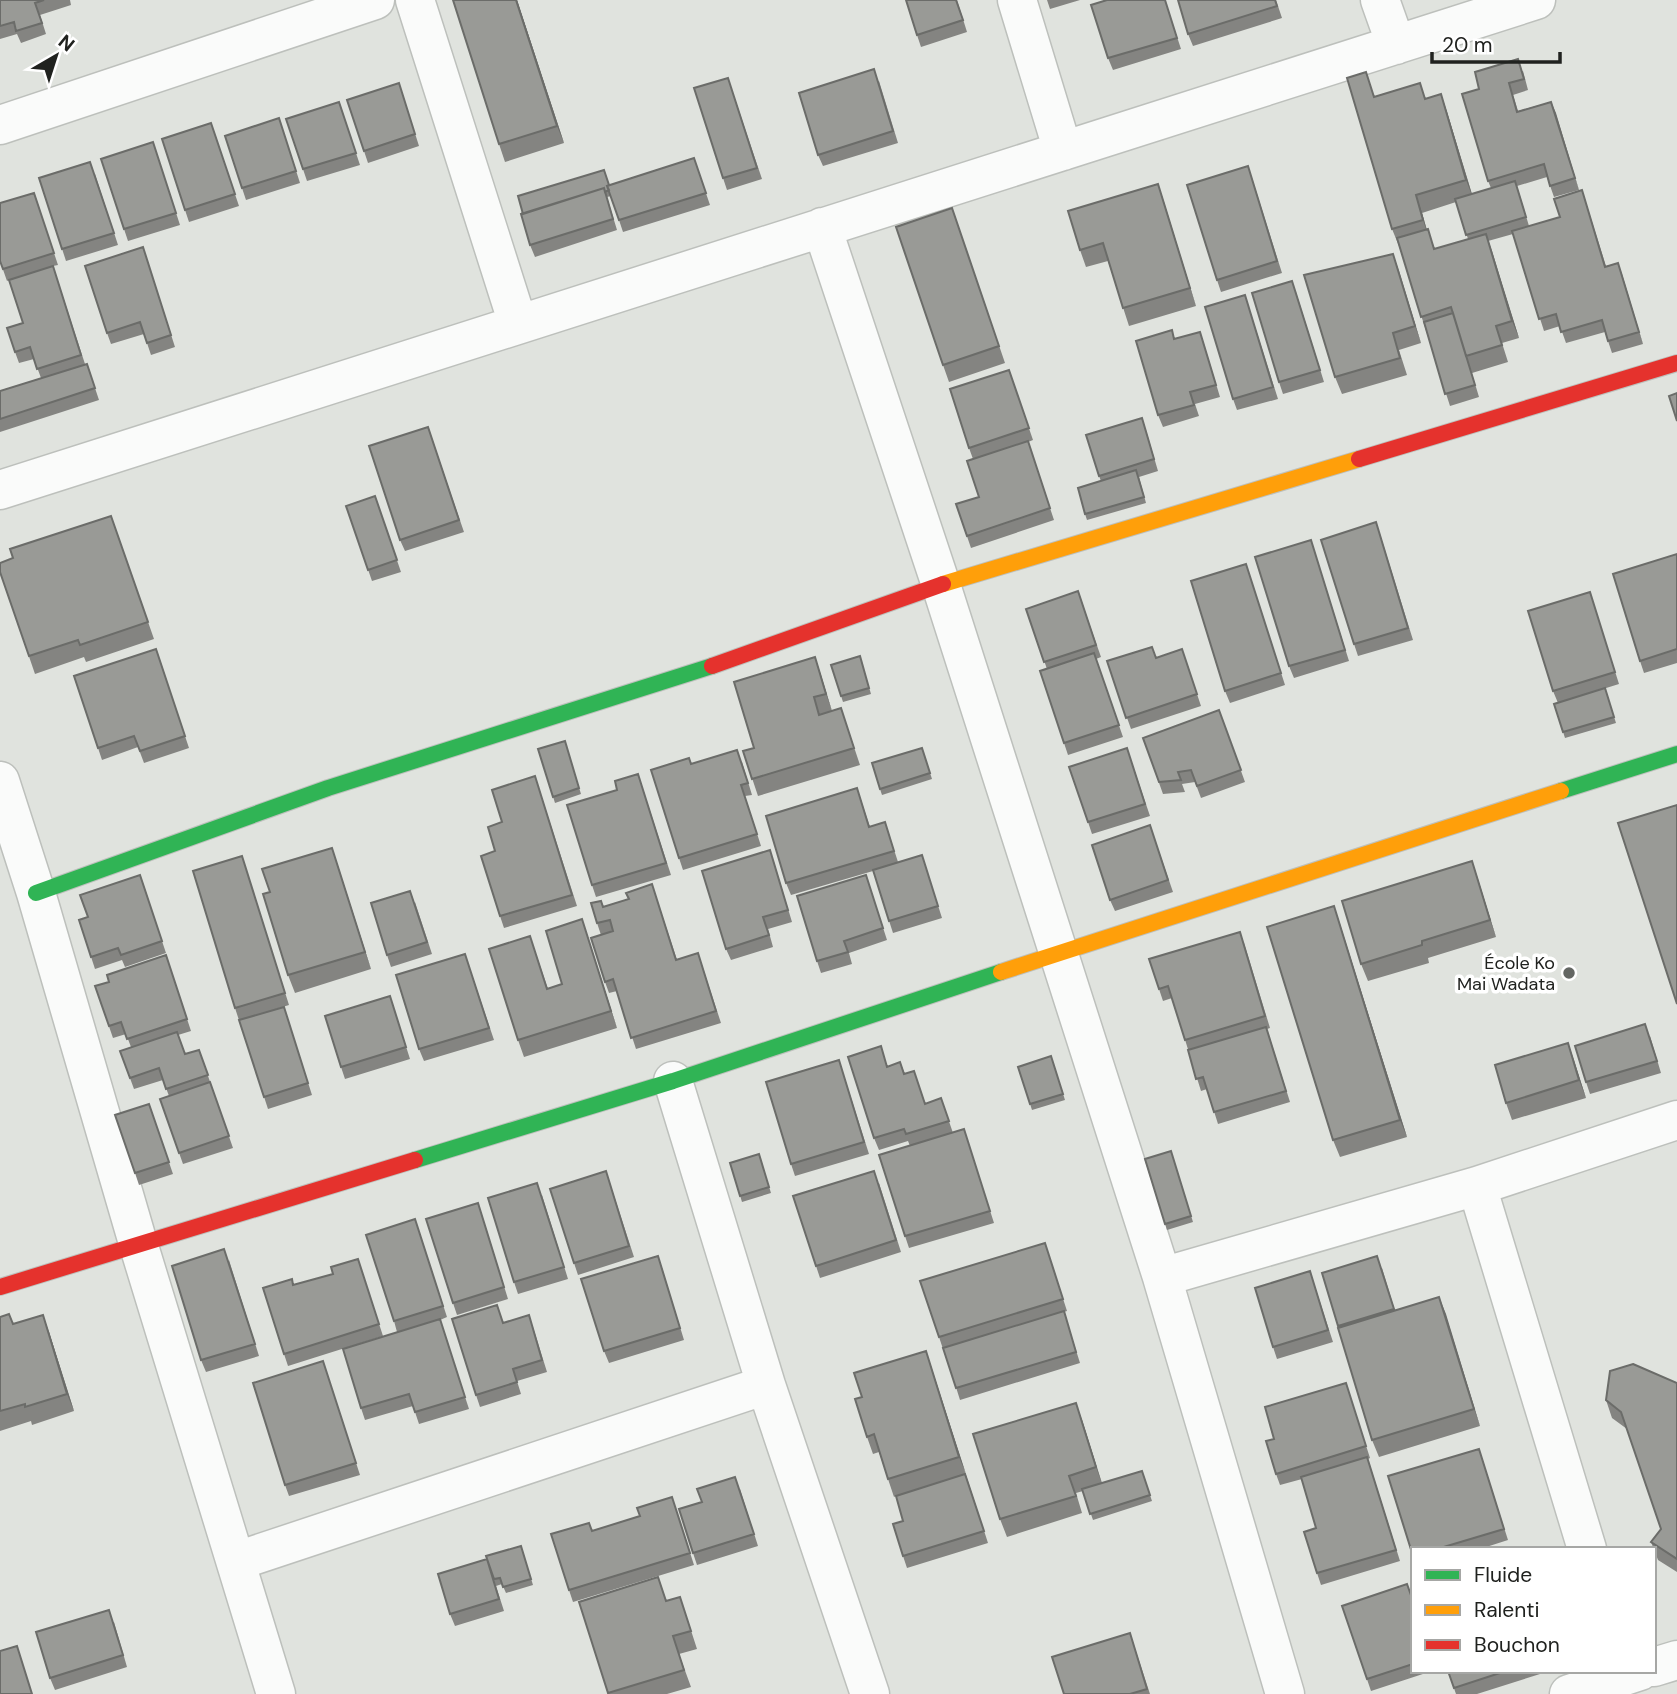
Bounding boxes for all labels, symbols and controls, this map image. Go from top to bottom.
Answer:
north arrow [21,21,91,91]
scale bar [1432,21,1560,65]
text: N [53,29,80,57]
text: 20 m [1442,31,1493,59]
place label: École Ko Mai Wadata [1457,951,1555,996]
marker: École Ko Mai Wadata [1561,965,1577,981]
legend [1411,1547,1656,1673]
text: Fluide [1474,1561,1532,1589]
text: Ralenti [1474,1596,1540,1624]
text: Bouchon [1474,1631,1560,1659]

